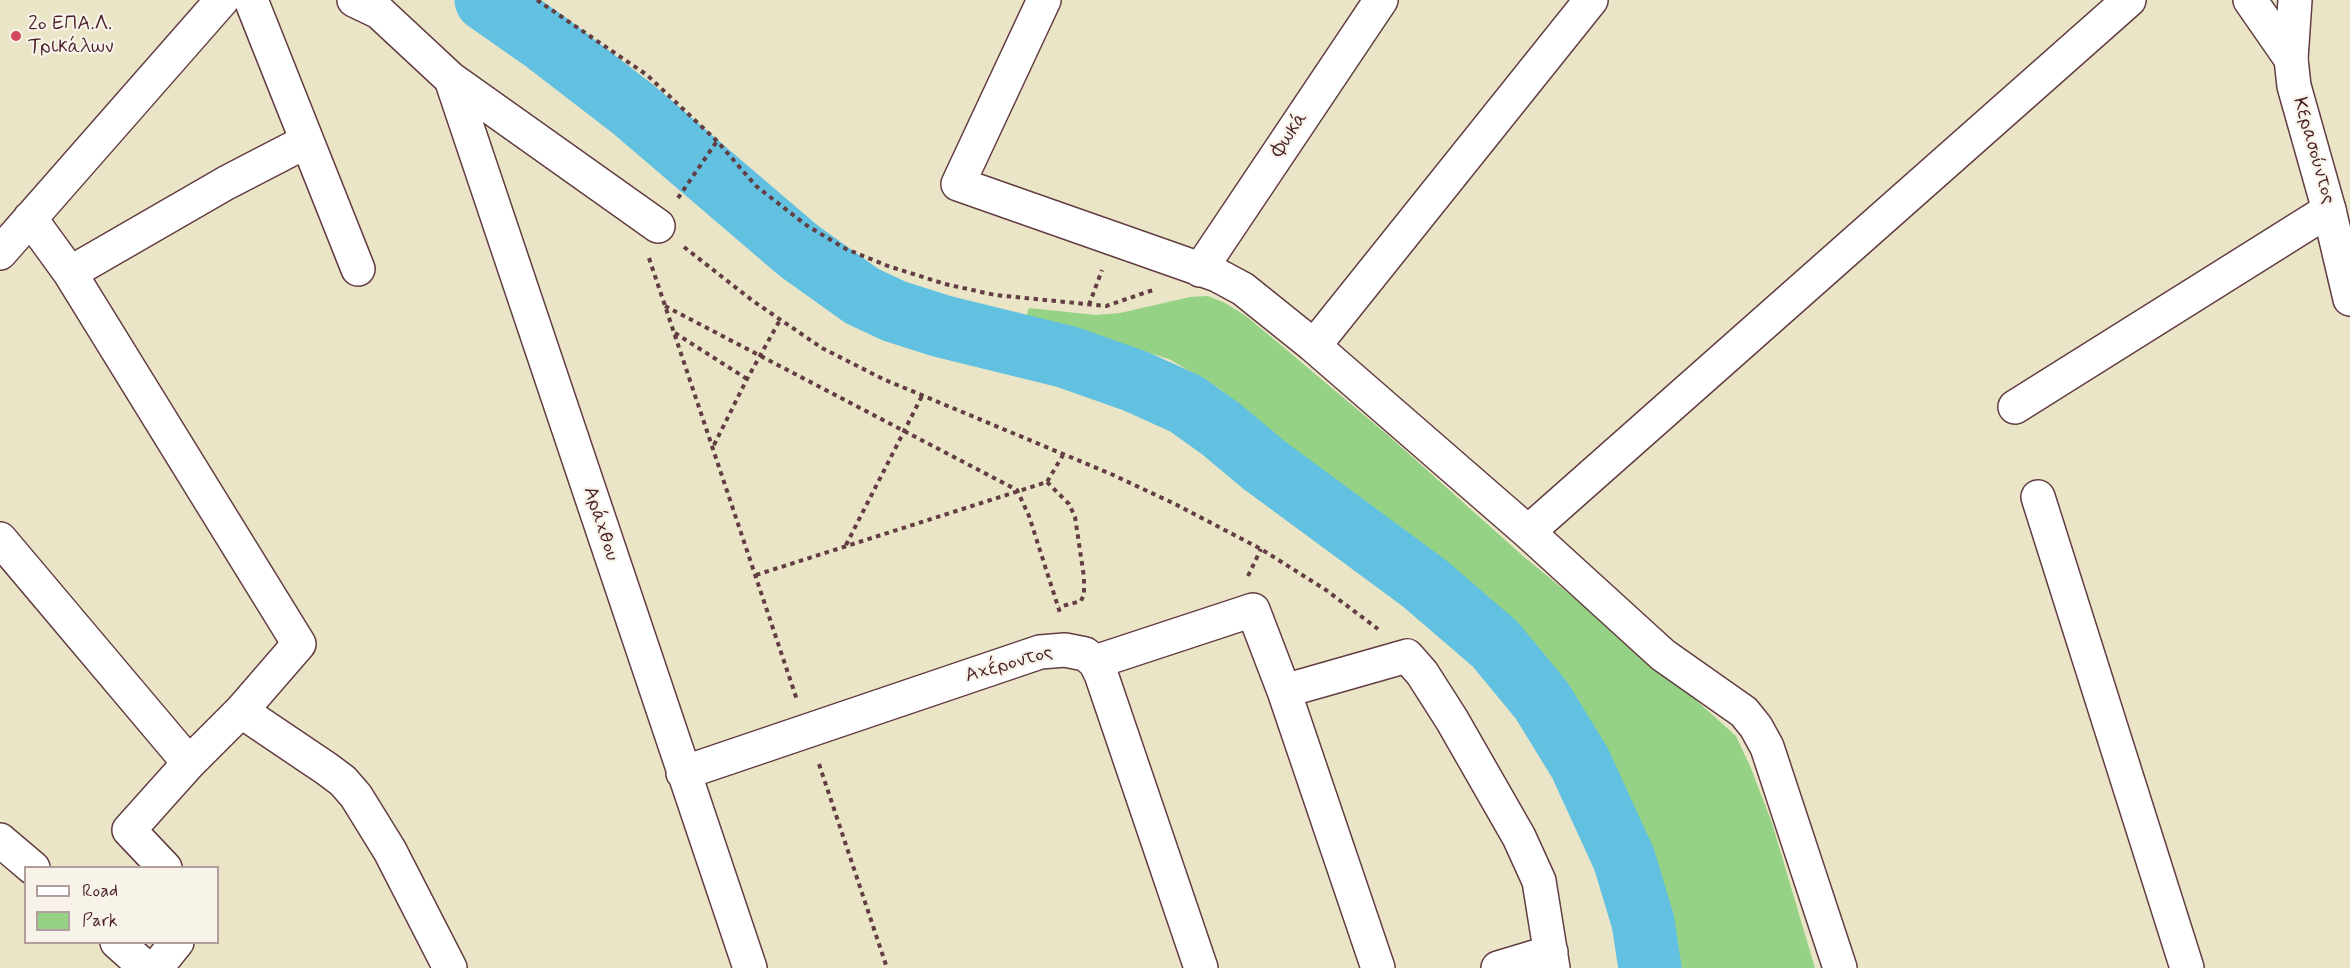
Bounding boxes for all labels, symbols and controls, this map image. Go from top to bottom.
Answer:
place label: 2ο ΕΠΑ.Λ. Τρικάλων [28,13,114,60]
marker: 2ο ΕΠΑ.Λ. Τρικάλων [9,29,23,43]
street label: Κερασούντος [2286,95,2340,207]
street label: Φωκά [1266,108,1314,162]
street label: Αράχθου [577,484,623,564]
street label: Αχέροντος [962,641,1056,689]
legend [24,866,219,944]
text: Road [82,879,118,903]
text: Park [82,909,118,933]

